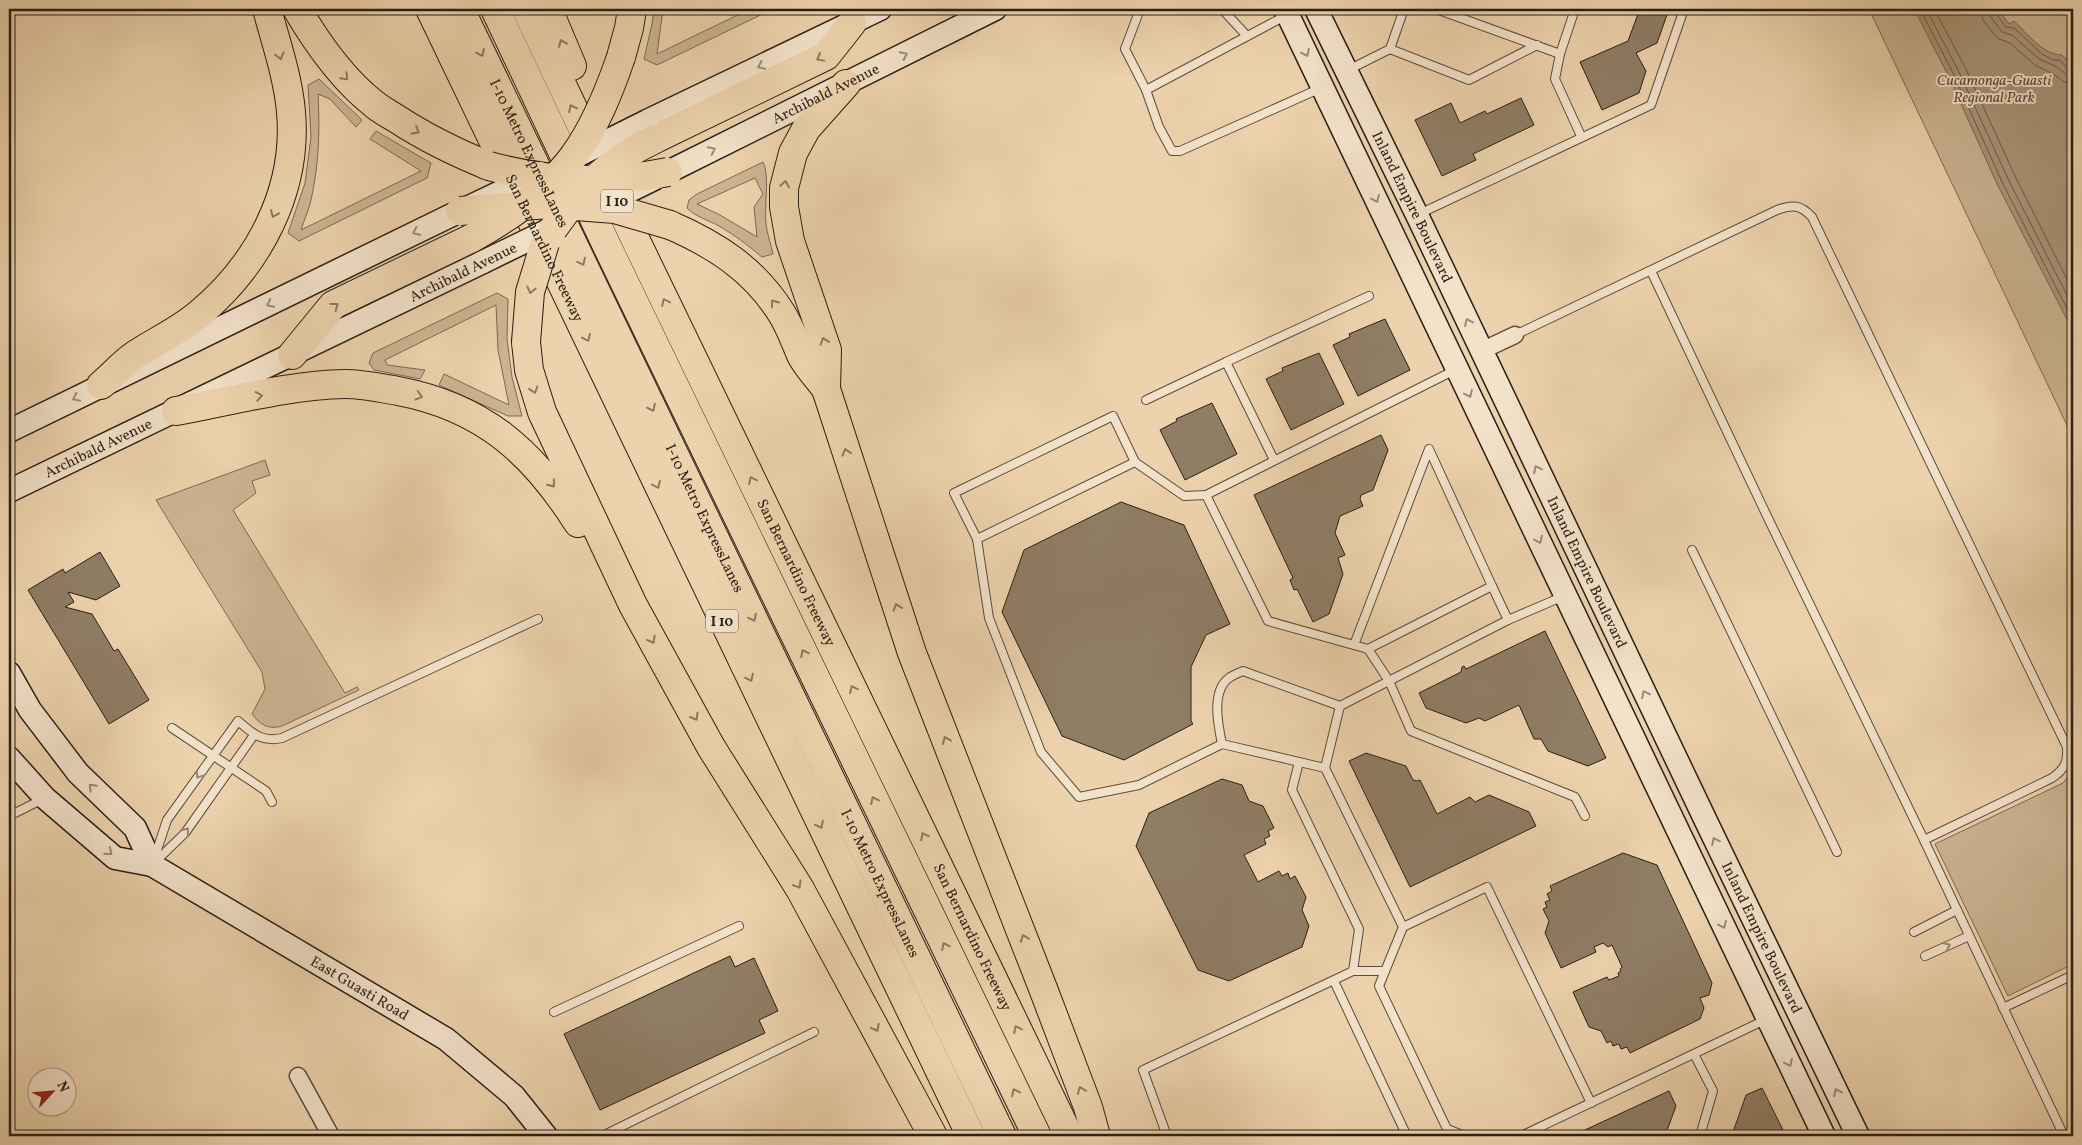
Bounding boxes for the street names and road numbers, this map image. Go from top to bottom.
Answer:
street label: Archibald Avenue [769,59,883,130]
street label: I-10 Metro ExpressLanes [483,76,573,232]
street label: Inland Empire Boulevard [1366,128,1457,287]
street label: San Bernardino Freeway [499,171,588,326]
road number: I 10 [601,190,633,212]
street label: Archibald Avenue [406,238,521,309]
street label: Archibald Avenue [41,414,156,484]
street label: I-10 Metro ExpressLanes [659,441,748,597]
street label: Inland Empire Boulevard [1541,493,1631,652]
street label: San Bernardino Freeway [750,496,840,650]
road number: I 10 [706,610,738,632]
street label: I-10 Metro ExpressLanes [834,806,924,962]
street label: Inland Empire Boulevard [1715,859,1806,1017]
street label: San Bernardino Freeway [927,861,1016,1015]
street label: East Guasti Road [306,952,412,1027]

